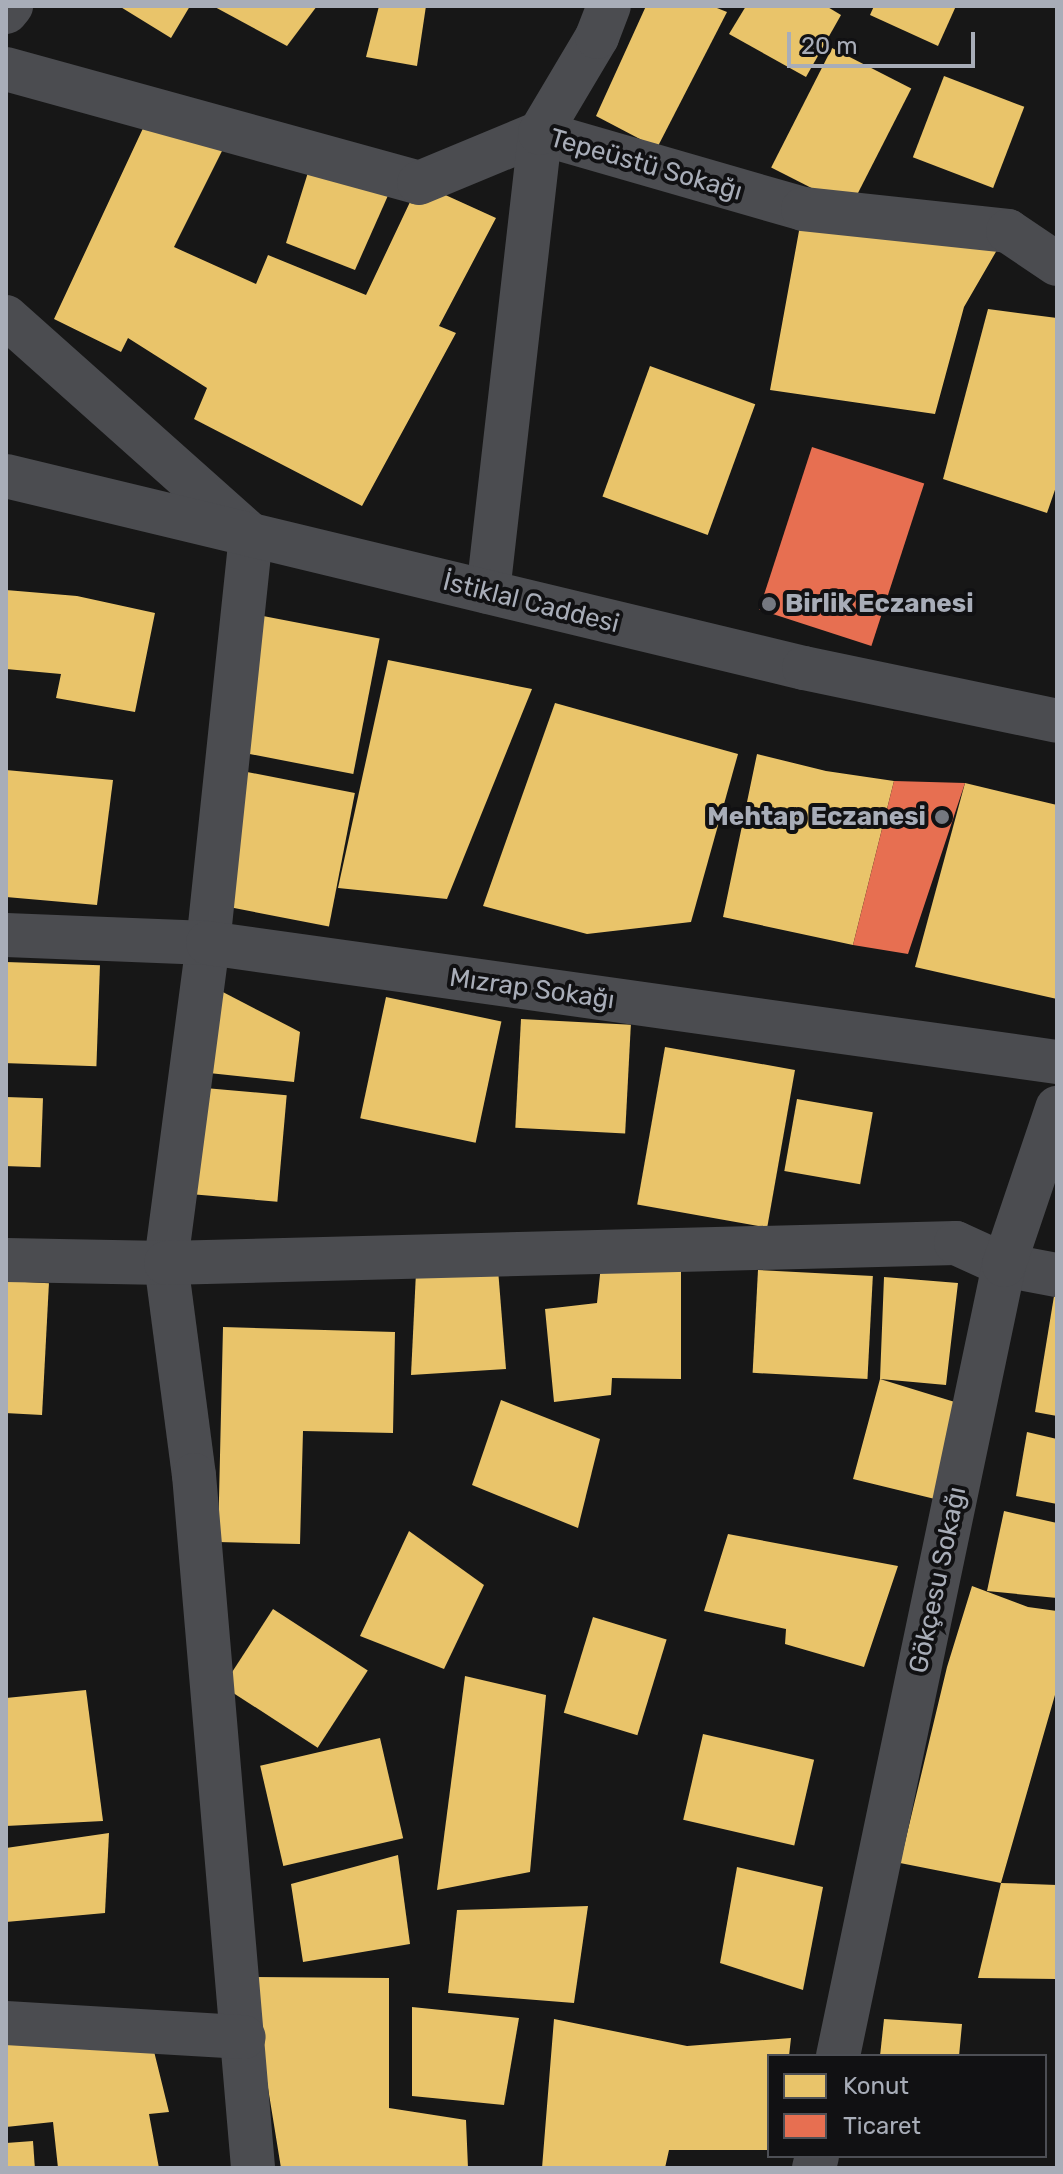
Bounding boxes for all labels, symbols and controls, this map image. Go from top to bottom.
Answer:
scale bar [791,16,979,66]
text: 20 m [801,32,858,60]
street label: Tepeüstü Sokağı [546,123,746,207]
street label: İstiklal Caddesi [440,566,622,640]
place label: Birlik Eczanesi [785,588,974,620]
marker: Birlik Eczanesi [760,595,778,613]
place label: Mehtap Eczanesi [707,801,926,833]
marker: Mehtap Eczanesi [933,808,951,826]
street label: Mızrap Sokağı [447,962,617,1016]
street label: Gökçesu Sokağı [903,1484,973,1676]
legend [767,2054,1047,2158]
text: Konut [843,2072,909,2100]
text: Ticaret [843,2112,921,2140]

